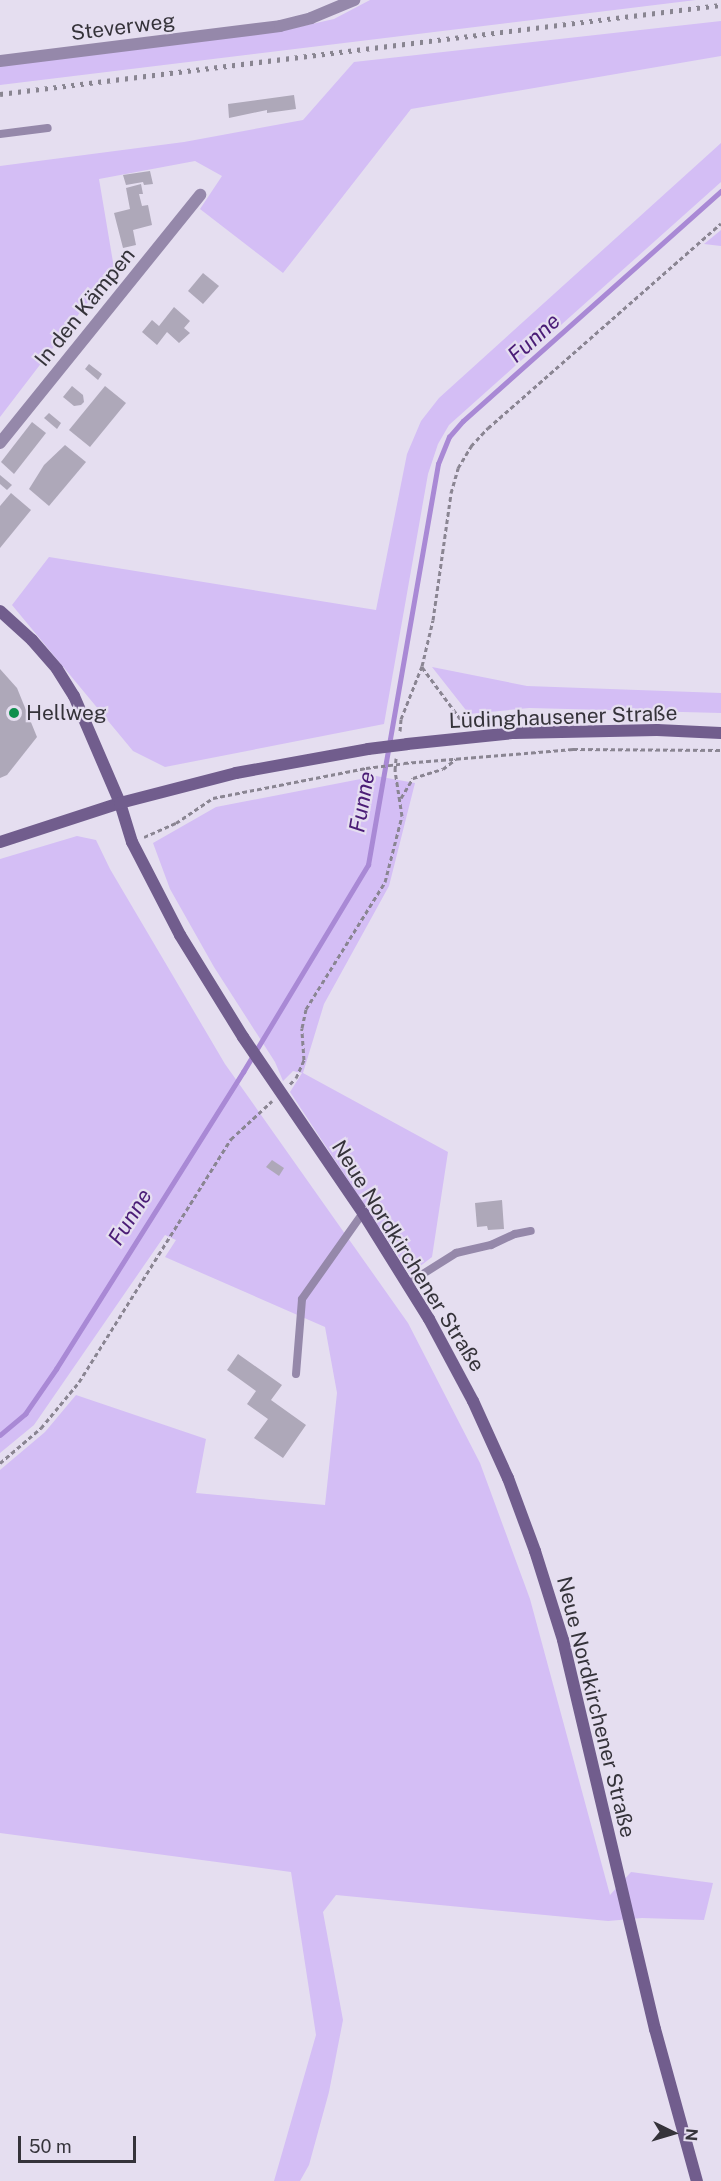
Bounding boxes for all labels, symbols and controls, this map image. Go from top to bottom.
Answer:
street label: Steverweg [69,8,177,46]
street label: In den Kämpen [30,243,140,371]
water label: Funne [502,308,566,368]
place label: Hellweg [26,700,107,726]
street label: Lüdinghausener Straße [448,700,678,734]
marker: Hellweg [7,706,21,720]
water label: Funne [344,769,380,835]
street label: Neue Nordkirchener Straße [326,1136,490,1376]
water label: Funne [103,1184,157,1250]
street label: Neue Nordkirchener Straße [551,1574,641,1840]
north arrow [643,2103,703,2163]
scale bar [21,2124,140,2162]
text: N [681,2128,701,2142]
text: 50 m [29,2136,72,2157]

